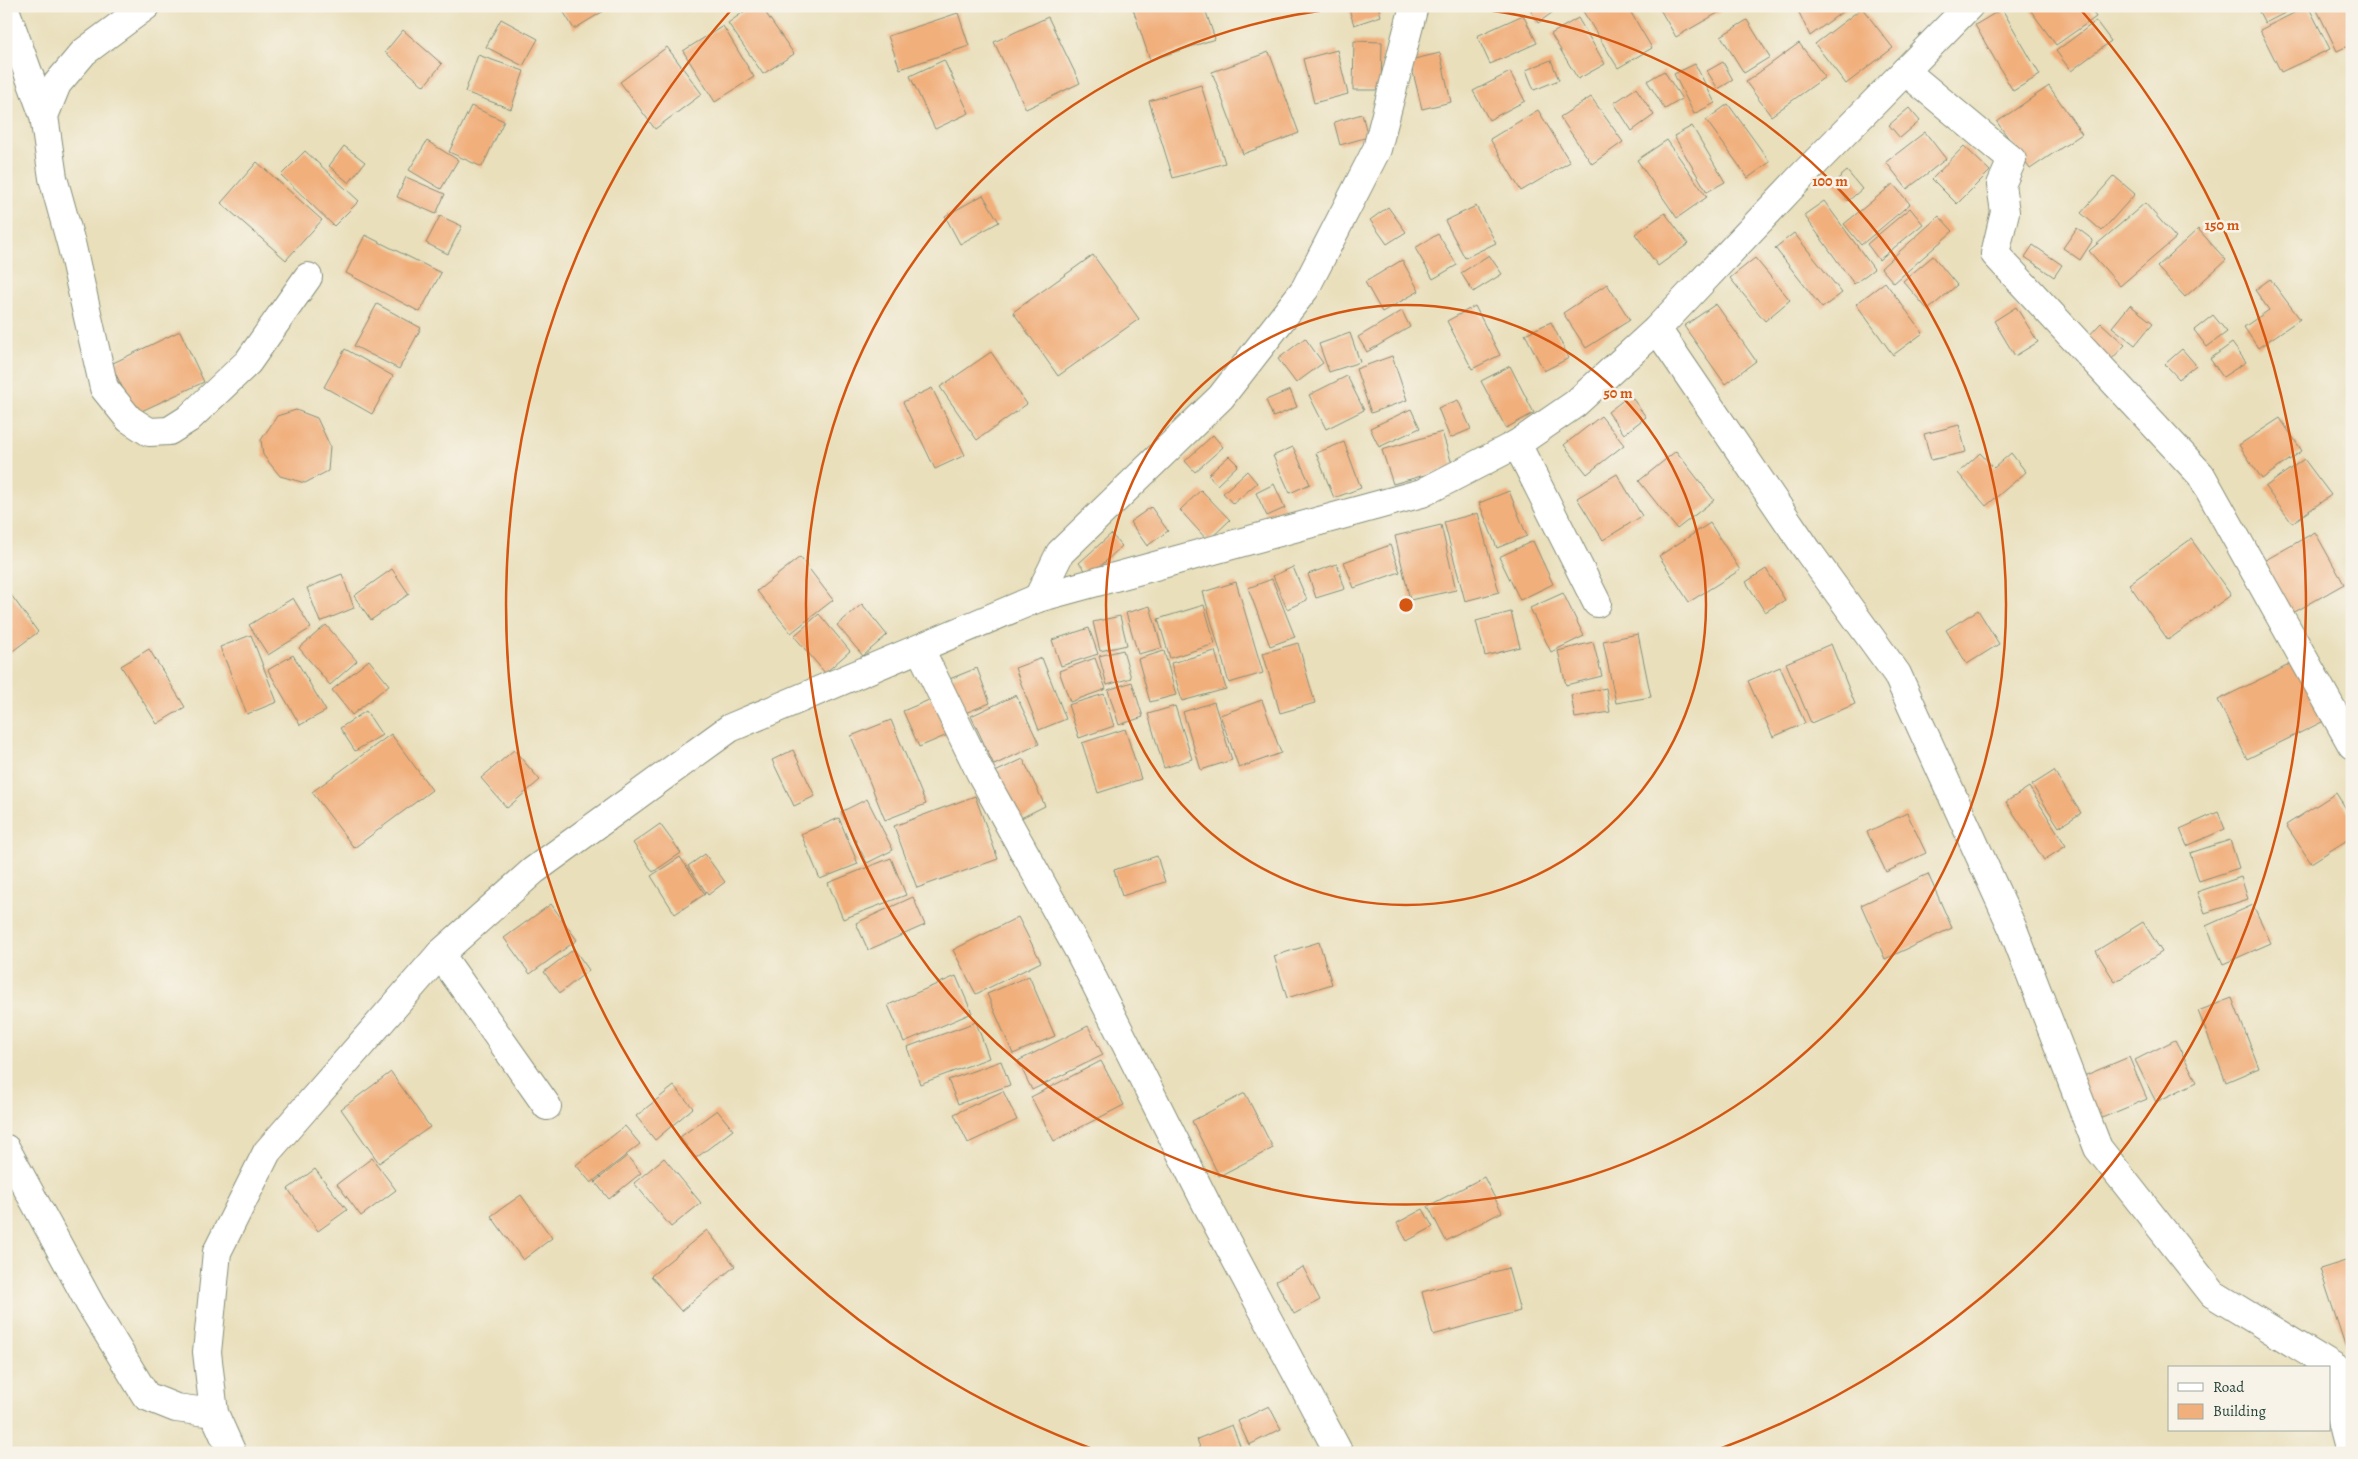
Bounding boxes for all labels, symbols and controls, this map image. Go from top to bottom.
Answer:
text: 100 m [1812,171,1848,191]
text: 150 m [2205,215,2240,235]
text: 50 m [1603,383,1633,403]
centre of rings [1397,596,1415,614]
legend [2168,1366,2330,1432]
text: Road [2213,1377,2245,1397]
text: Building [2213,1401,2266,1421]

